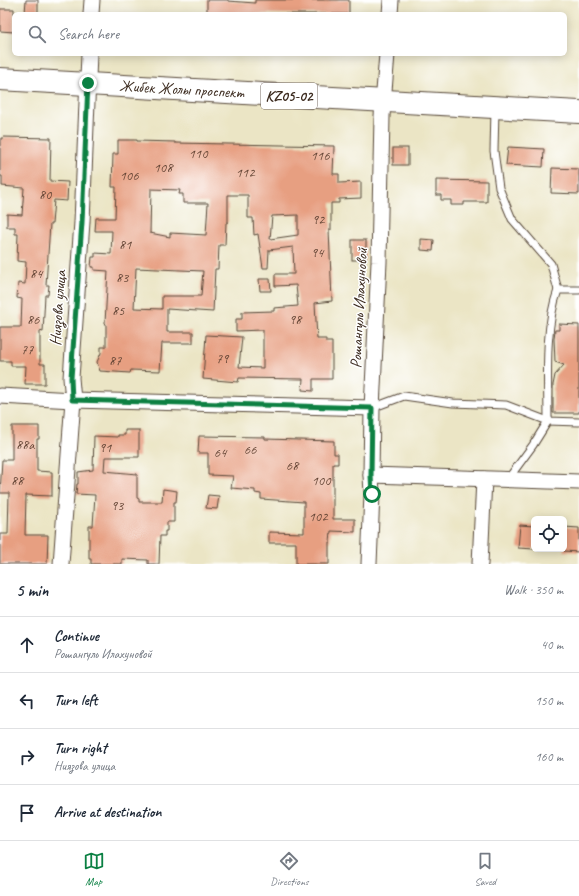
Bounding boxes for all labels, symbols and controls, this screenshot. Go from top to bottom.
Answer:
search box [12,12,567,56]
icon: search [26,23,48,45]
text: Search here [58,25,119,44]
route end [79,74,97,92]
street label: Жибек Жолы проспект [119,76,246,103]
road number: KZ05-02 [261,83,317,109]
house number: 110 [189,145,209,162]
house number: 116 [311,147,330,164]
house number: 108 [154,159,174,176]
house number: 112 [236,164,256,181]
house number: 106 [120,167,139,184]
house number: 80 [39,186,53,203]
house number: 92 [312,211,326,228]
house number: 81 [119,236,132,253]
house number: 94 [311,244,325,261]
street label: Рошангуль Илахуновой [346,246,372,369]
house number: 84 [30,265,44,282]
street label: Ниязова улица [45,269,71,346]
house number: 83 [116,269,130,286]
house number: 85 [112,302,125,319]
house number: 86 [27,311,40,328]
house number: 98 [289,311,303,328]
house number: 77 [21,341,34,358]
house number: 79 [216,350,230,367]
house number: 87 [109,352,122,369]
house number: 88а [16,436,35,453]
house number: 91 [99,439,112,456]
house number: 66 [244,441,257,458]
house number: 64 [214,444,228,461]
house number: 68 [286,457,300,474]
house number: 88 [11,472,25,489]
house number: 100 [312,472,332,489]
route start [363,485,381,503]
house number: 93 [111,497,125,514]
house number: 102 [309,508,329,525]
map controls [531,516,567,552]
button: locate [531,516,567,552]
text: 5 min [16,580,48,601]
text: Walk · 350 m [504,582,563,598]
text: Continue [54,627,99,646]
icon: ahead [16,634,38,656]
text: 40 m [541,637,563,653]
text: Рошангуль Илахуновой [54,646,152,662]
icon: left [16,690,38,712]
text: Turn left [54,691,97,710]
text: 150 m [535,693,563,709]
text: Turn right [54,739,107,758]
icon: right [16,746,38,768]
text: 160 m [535,749,563,765]
text: Ниязова улица [54,758,115,774]
icon: arrive [16,802,38,824]
text: Arrive at destination [54,803,161,822]
tab: Map [83,850,105,888]
tab: Directions [270,850,309,888]
tab: Saved [474,850,496,888]

